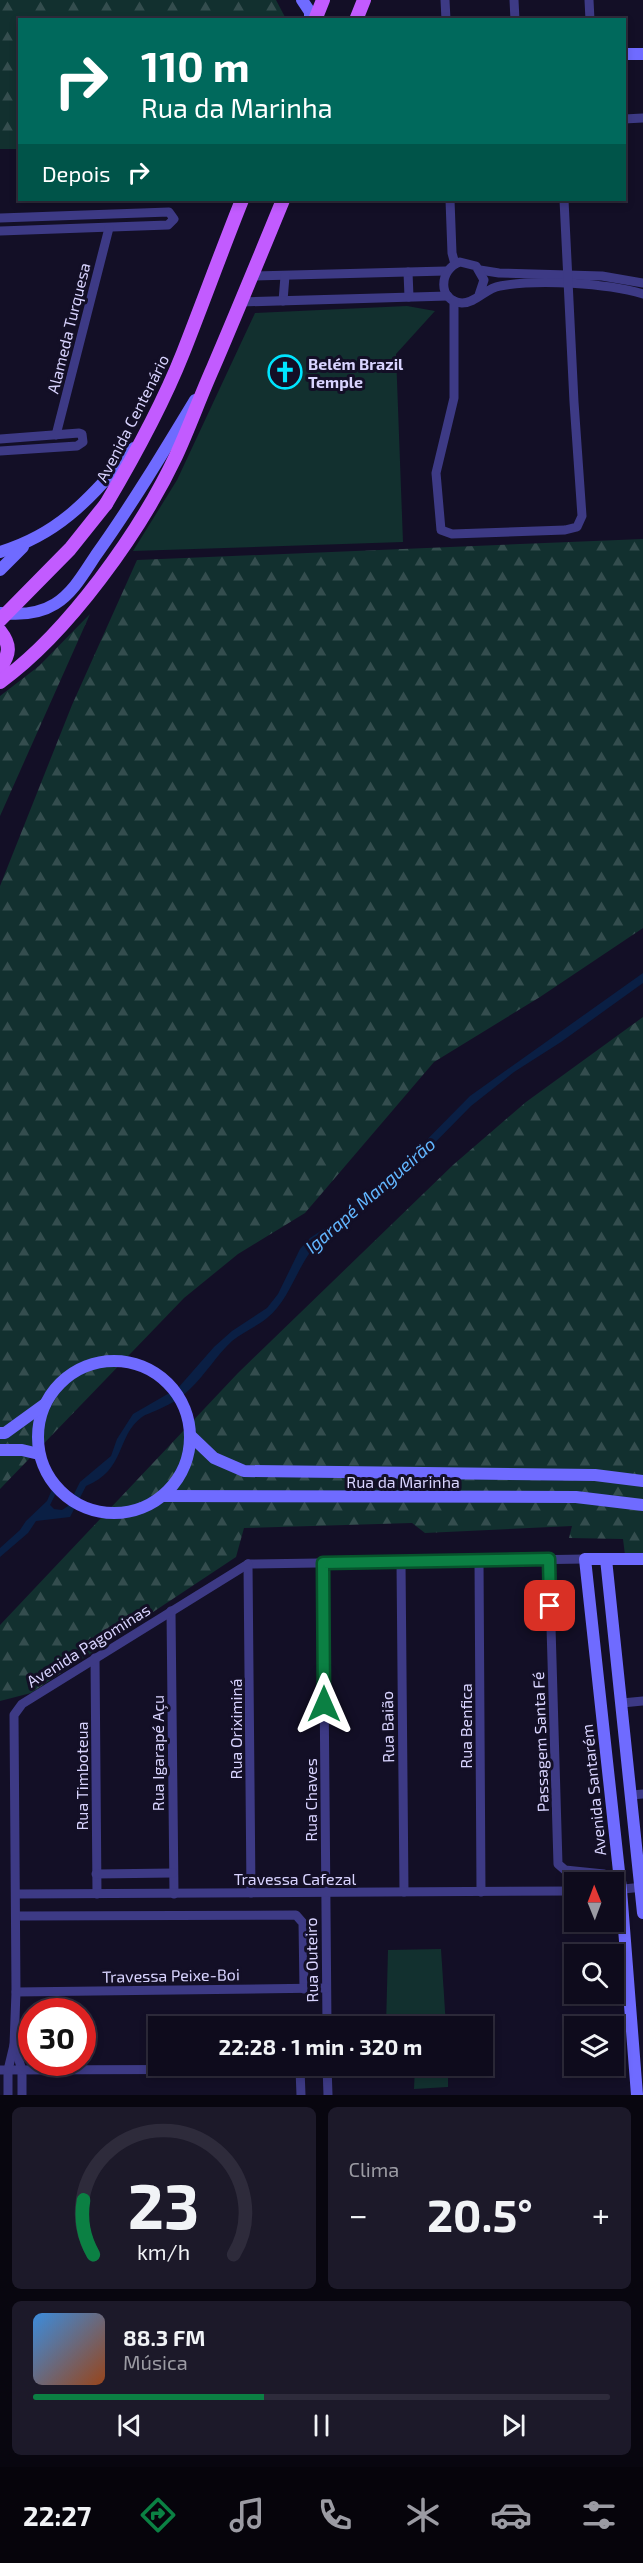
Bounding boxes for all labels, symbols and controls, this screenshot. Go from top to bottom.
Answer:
text: 110 m [141,40,250,90]
icon: right [42,42,120,120]
text: Rua da Marinha [141,91,332,123]
icon: right [122,156,155,189]
text: Depois [42,160,110,186]
street label: Alameda Turquesa [43,261,93,395]
street label: Avenida Centenário [92,351,172,485]
church icon: Belém Brazil Temple [267,354,303,390]
place label: Belém Brazil Temple [308,354,404,391]
water label: Igarapé Mangueirão [300,1132,440,1258]
street label: Rua da Marinha [346,1472,460,1491]
pin [524,1580,575,1631]
icon: arrive [533,1589,566,1622]
street label: Avenida Pagominas [23,1599,153,1691]
street label: Passagem Santa Fé [528,1671,552,1813]
position arrow [292,1672,356,1736]
street label: Rua Oriximiná [226,1679,245,1779]
street label: Rua Benfica [456,1683,475,1769]
street label: Rua Baião [377,1691,397,1763]
street label: Rua Igarapé Açu [148,1695,168,1811]
street label: Rua Timboteua [72,1721,91,1831]
street label: Avenida Santarém [577,1723,609,1857]
street label: Rua Chaves [301,1758,320,1842]
street label: Travessa Cafezal [234,1869,357,1888]
north arrow [564,1872,624,1932]
map controls [564,1872,624,2076]
street label: Rua Outeiro [301,1917,321,2003]
button: search [564,1944,624,2004]
street label: Travessa Peixe-Boi [102,1964,240,1986]
speed limit sign: 30 [18,1998,96,2076]
button: layers [564,2016,624,2076]
text: 22:28 · 1 min · 320 m [219,2033,422,2059]
text: Clima [349,2157,399,2181]
text: 23 [128,2167,200,2242]
text: 20.5° [427,2187,533,2241]
text: − [349,2194,368,2234]
text: + [592,2194,610,2234]
text: km/h [137,2239,190,2264]
text: 88.3 FM [123,2324,205,2350]
text: Música [123,2350,188,2374]
icon: previous [113,2409,146,2442]
icon: pause [305,2409,338,2442]
icon: next [497,2409,530,2442]
icon: directions [137,2494,179,2536]
icon: music [226,2494,268,2536]
icon: phone [314,2494,356,2536]
icon: climate [402,2494,444,2536]
icon: car [490,2494,532,2536]
icon: filters [578,2494,620,2536]
text: 22:27 [23,2499,91,2531]

